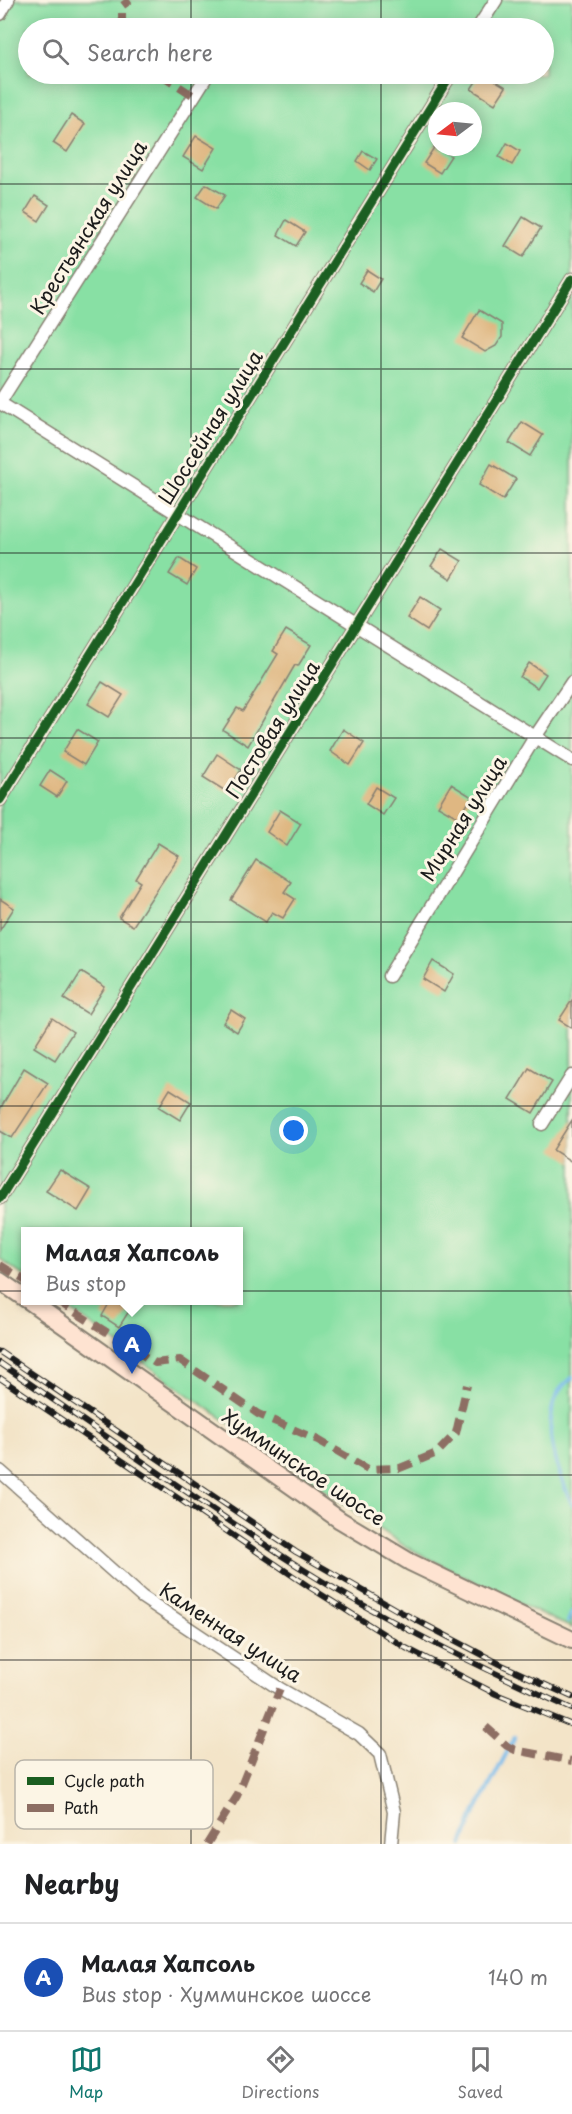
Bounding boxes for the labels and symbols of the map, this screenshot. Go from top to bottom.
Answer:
north arrow [428,102,482,156]
street label: Крестьянская улица [22,134,154,320]
street label: Шоссейная улица [150,344,270,510]
street label: Постовая улица [217,654,327,804]
street label: Мирная улица [412,749,514,887]
your location [279,1116,308,1145]
pin: A [112,1324,152,1374]
street label: Хумминское шоссе [216,1401,392,1533]
street label: Каменная улица [154,1575,308,1690]
legend [15,1760,213,1829]
text: Cycle path [64,1768,145,1792]
text: Path [64,1795,99,1819]

